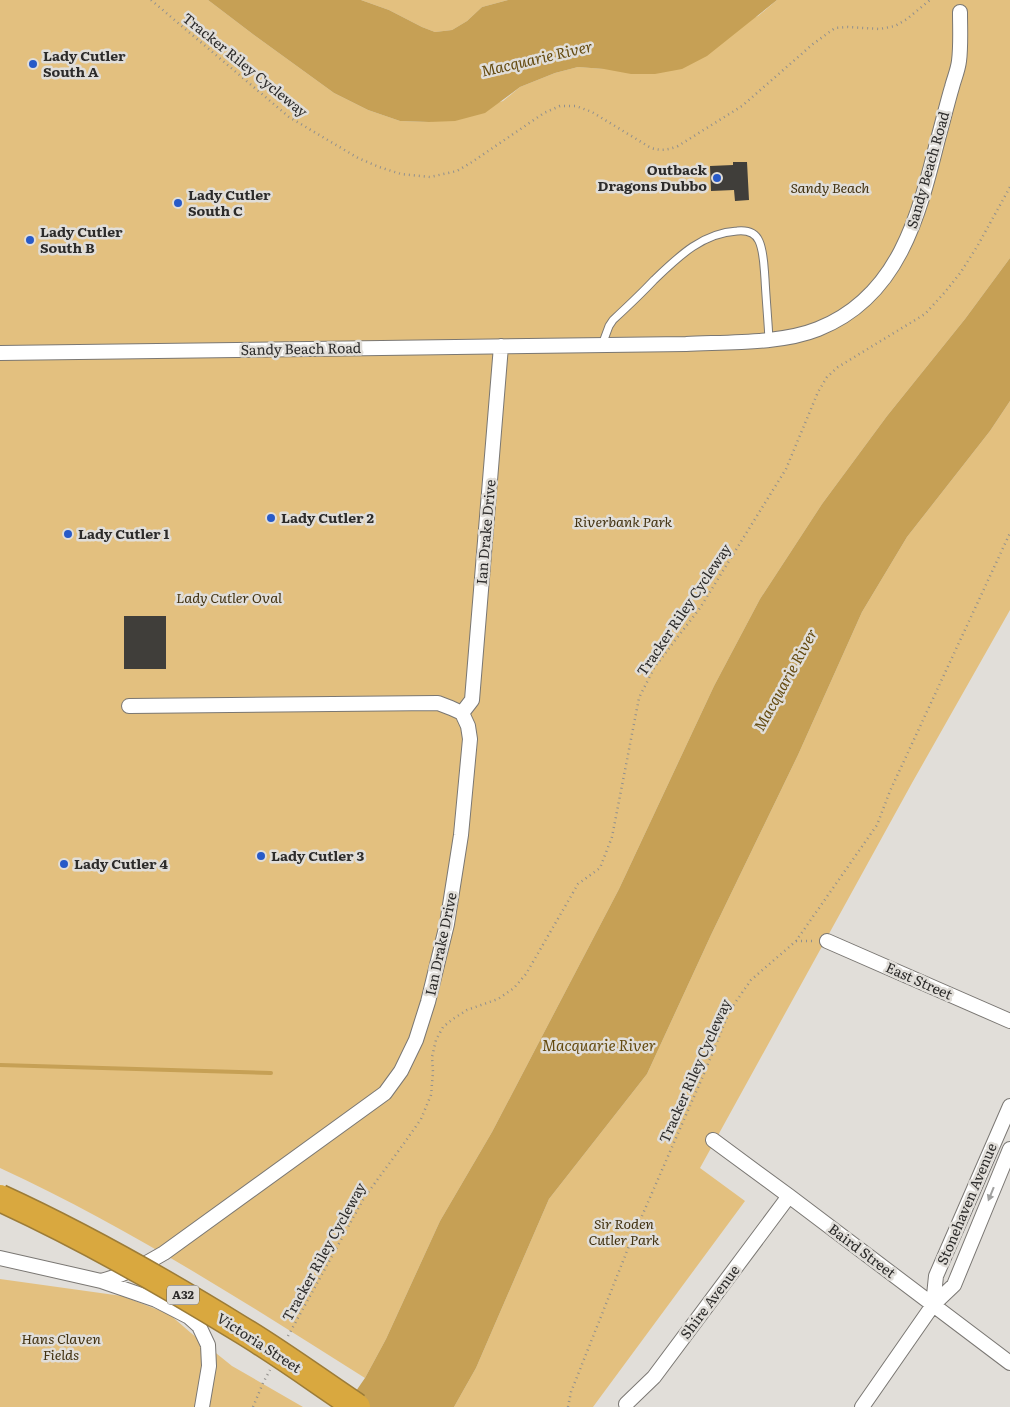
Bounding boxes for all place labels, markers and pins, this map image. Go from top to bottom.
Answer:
place label: Lady Cutler South A [43,45,126,81]
marker: Lady Cutler South A [27,58,39,70]
place label: Outback Dragons Dubbo [598,159,708,195]
marker: Outback Dragons Dubbo [711,172,723,184]
place label: Lady Cutler South C [188,184,271,220]
marker: Lady Cutler South C [172,197,184,209]
place label: Lady Cutler South B [40,221,123,257]
marker: Lady Cutler South B [24,234,36,246]
place label: Lady Cutler 2 [281,507,374,527]
marker: Lady Cutler 2 [265,512,277,524]
place label: Lady Cutler 1 [78,523,169,543]
marker: Lady Cutler 1 [62,528,74,540]
place label: Lady Cutler 3 [271,845,364,865]
marker: Lady Cutler 3 [255,850,267,862]
place label: Lady Cutler 4 [74,853,168,873]
marker: Lady Cutler 4 [58,858,70,870]

